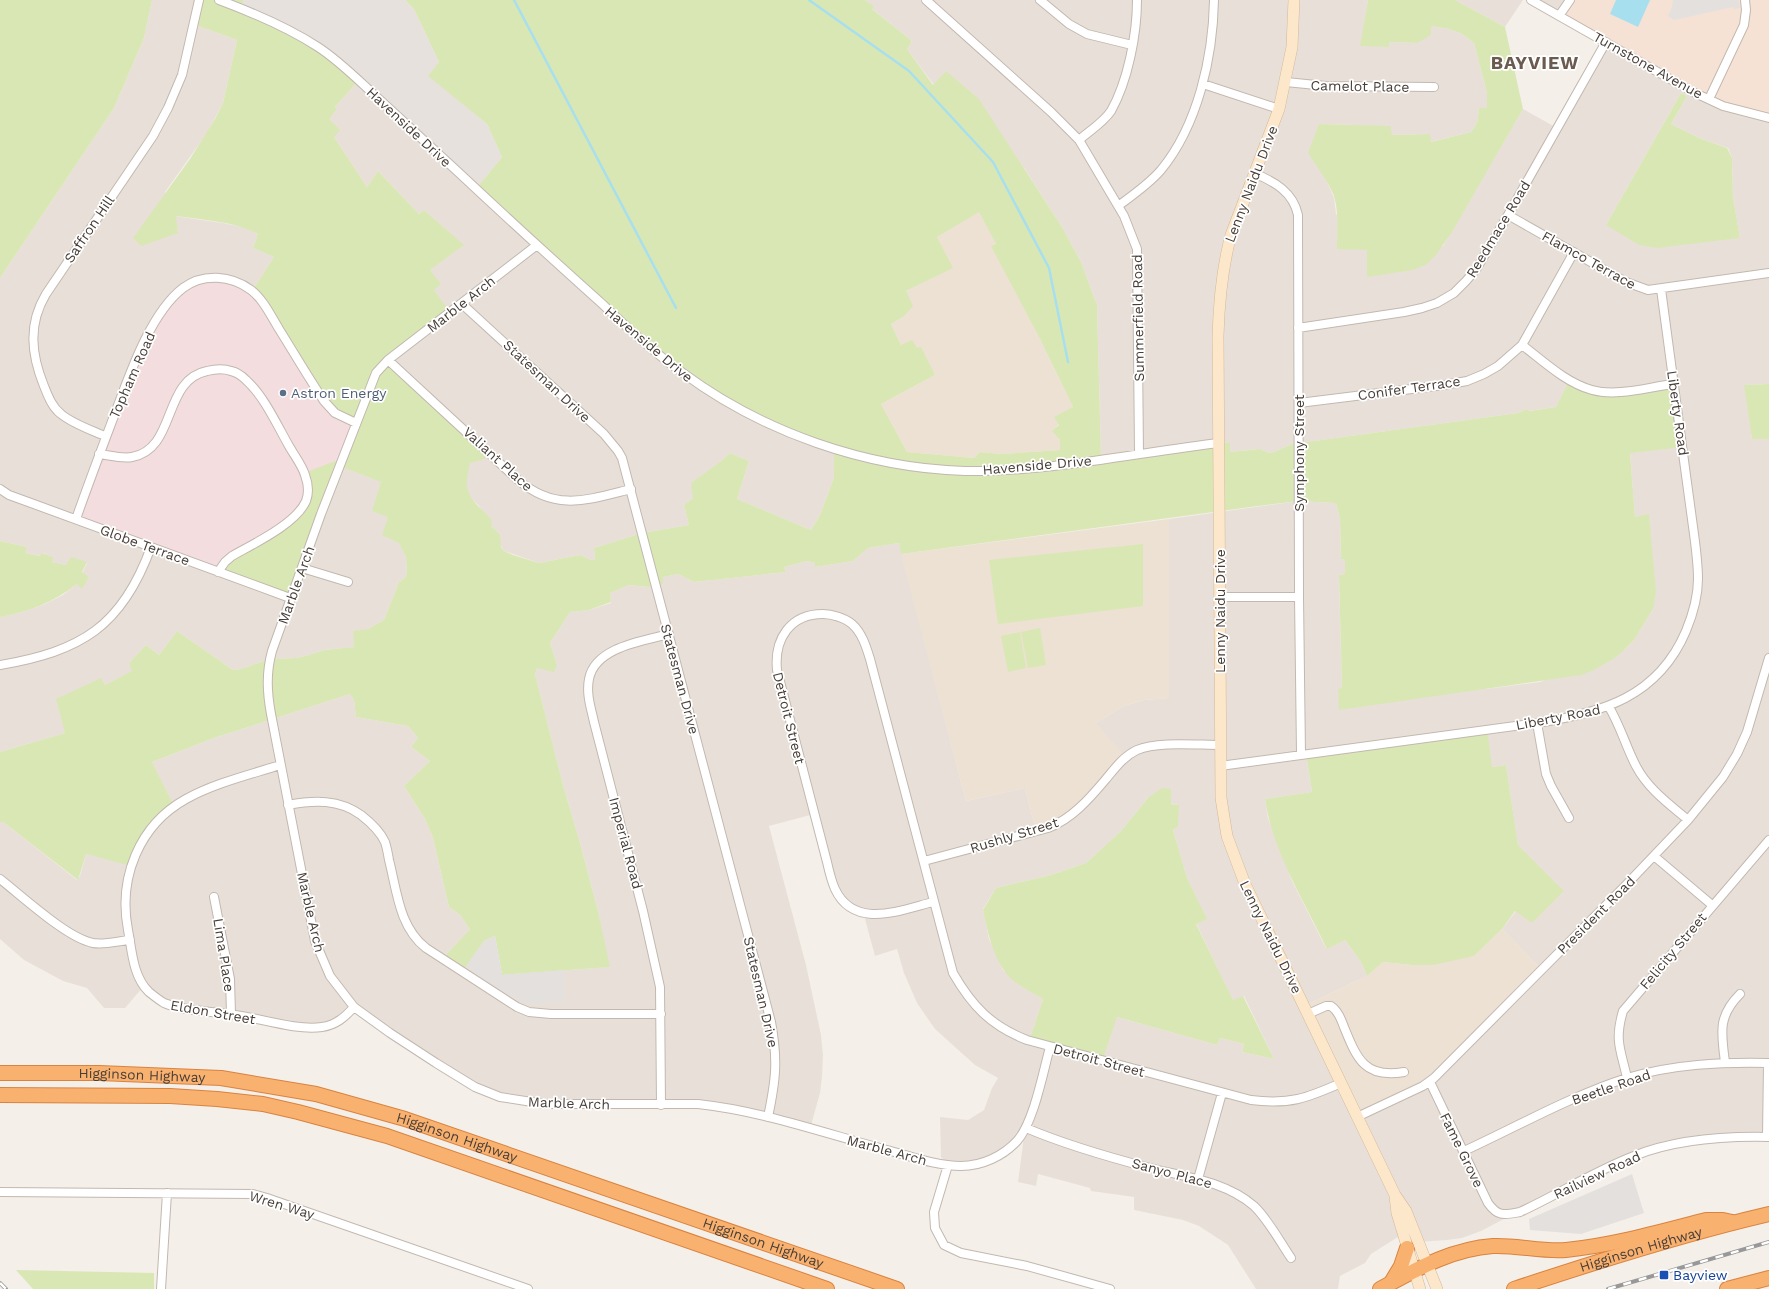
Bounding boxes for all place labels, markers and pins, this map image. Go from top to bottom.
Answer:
place label: Astron Energy [291,385,387,401]
marker: Astron Energy [278,388,288,398]
place label: Bayview [1673,1267,1728,1283]
marker: Bayview [1658,1269,1670,1281]

